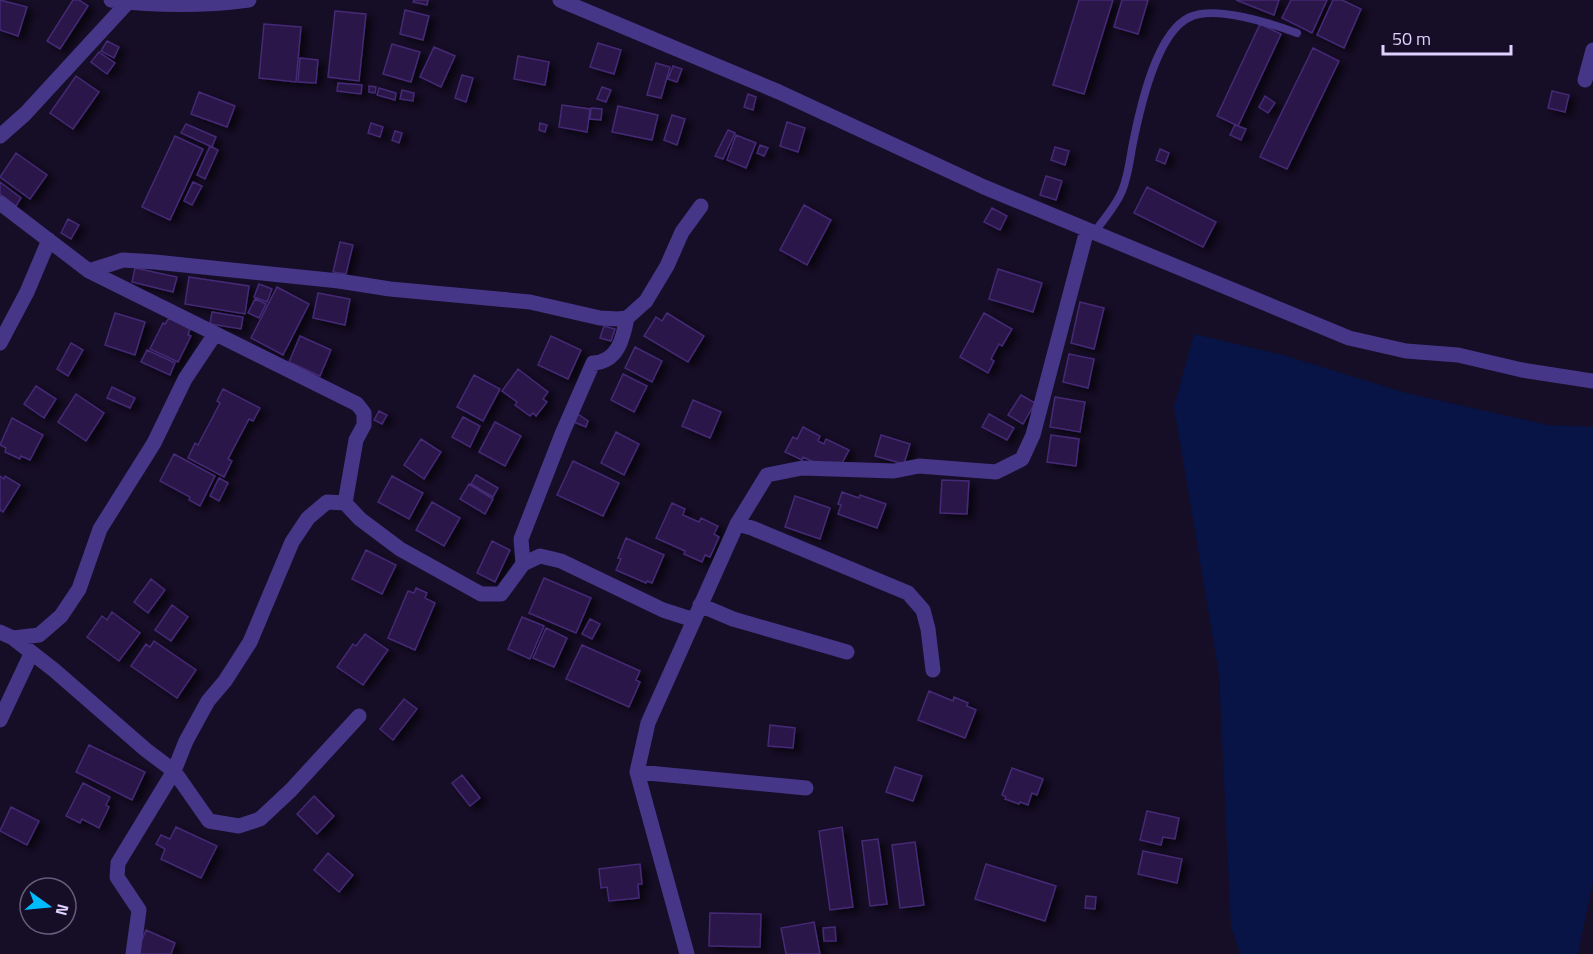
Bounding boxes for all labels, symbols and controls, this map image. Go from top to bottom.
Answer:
scale bar [1383,18,1510,56]
text: 50 m [1392,25,1431,52]
north arrow [18,876,78,936]
text: N [49,901,76,918]

